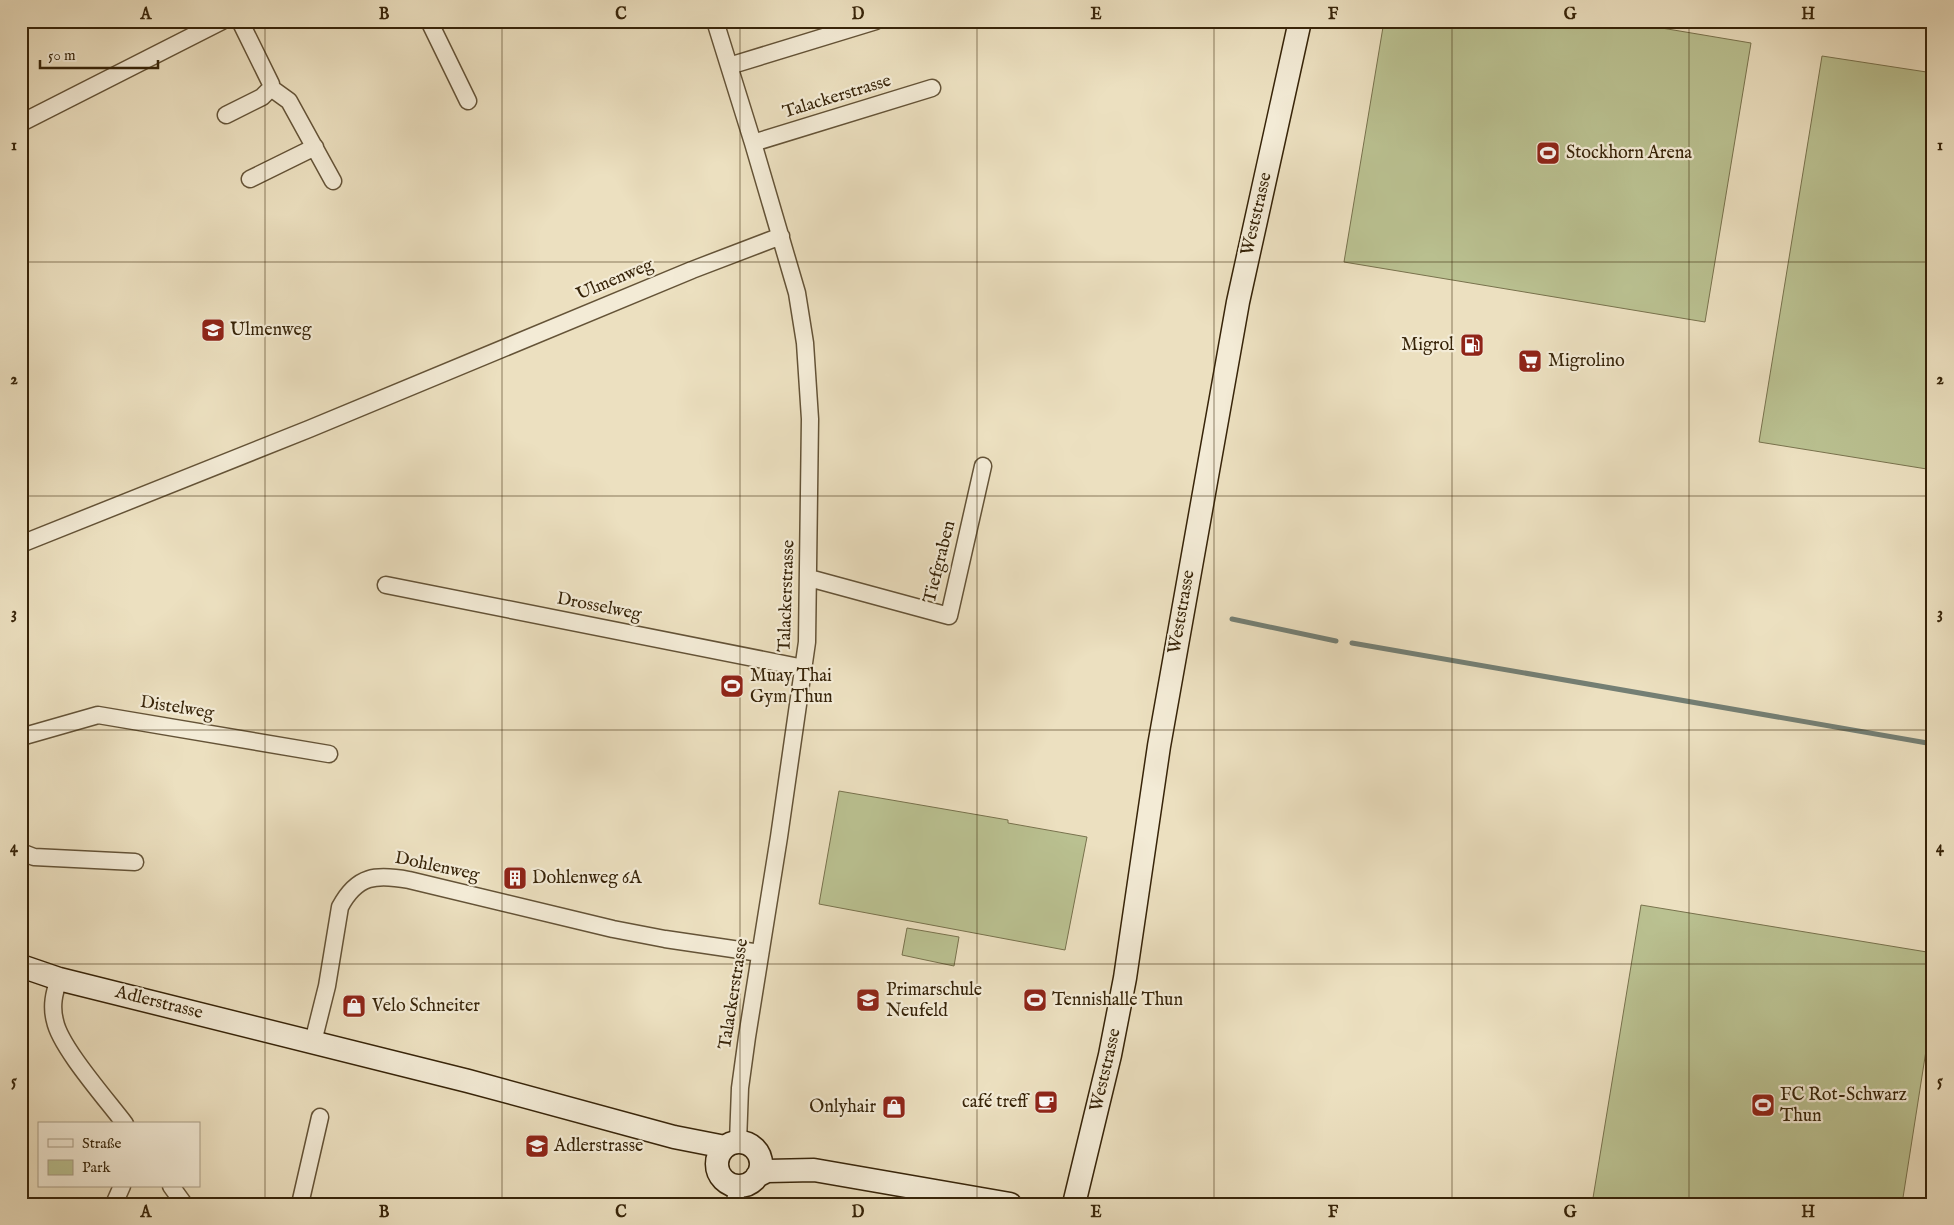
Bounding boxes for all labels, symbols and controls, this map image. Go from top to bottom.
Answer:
text: A [140,5,153,25]
text: B [379,5,390,25]
text: C [615,5,627,25]
text: D [852,5,865,25]
text: E [1090,5,1102,25]
text: F [1328,5,1339,25]
text: G [1564,5,1577,25]
text: H [1801,5,1815,25]
scale bar [40,38,158,70]
text: 50 m [48,46,76,65]
street label: Talackerstrasse [780,70,894,124]
text: 1 [11,136,17,156]
text: 1 [1937,136,1943,156]
sports icon: Stockhorn Arena [1535,140,1561,166]
place label: Stockhorn Arena [1566,142,1692,165]
street label: Weststrasse [1236,170,1278,258]
street label: Ulmenweg [573,253,657,307]
school or university icon: Ulmenweg [200,317,226,343]
place label: Ulmenweg [230,319,312,342]
fuel station icon: Migrol [1459,332,1485,358]
place label: Migrol [1401,334,1454,357]
supermarket icon: Migrolino [1517,348,1543,374]
place label: Migrolino [1548,350,1625,373]
text: 2 [10,370,18,390]
text: 2 [1936,370,1944,390]
street label: Tiefgraben [919,518,961,606]
street label: Talackerstrasse [774,540,800,652]
street label: Weststrasse [1163,568,1201,656]
street label: Drosselweg [555,588,644,627]
text: 3 [11,604,17,624]
text: 3 [1937,604,1943,624]
place label: Muay Thai Gym Thun [750,665,833,709]
sports icon: Muay Thai Gym Thun [719,673,745,699]
street label: Distelweg [138,691,216,725]
text: 4 [10,838,19,858]
text: 4 [1936,838,1945,858]
street label: Dohlenweg [393,847,482,887]
building icon: Dohlenweg 6A [502,865,528,891]
place label: Dohlenweg 6A [532,867,642,890]
street label: Talackerstrasse [714,937,754,1051]
place label: Primarschule Neufeld [886,979,982,1023]
street label: Adlerstrasse [112,981,205,1025]
school or university icon: Primarschule Neufeld [855,987,881,1013]
sports icon: Tennishalle Thun [1022,987,1048,1013]
place label: Tennishalle Thun [1052,989,1183,1012]
shop icon: Velo Schneiter [341,993,367,1019]
place label: Velo Schneiter [371,995,480,1018]
street label: Weststrasse [1085,1026,1127,1114]
text: 5 [11,1072,17,1092]
text: 5 [1937,1072,1943,1092]
place label: FC Rot-Schwarz Thun [1780,1084,1907,1128]
cafe icon: café treff [1033,1089,1059,1115]
place label: café treff [962,1091,1030,1114]
sports icon: FC Rot-Schwarz Thun [1750,1092,1776,1118]
shop icon: Onlyhair [881,1094,907,1120]
place label: Onlyhair [809,1096,876,1119]
legend [38,1122,200,1188]
school or university icon: Adlerstrasse [524,1133,550,1159]
text: Straße [82,1134,122,1153]
place label: Adlerstrasse [553,1135,643,1158]
text: Park [82,1158,112,1177]
text: A [140,1203,153,1223]
text: B [379,1203,390,1223]
text: C [615,1203,627,1223]
text: D [852,1203,865,1223]
text: E [1090,1203,1102,1223]
text: F [1328,1203,1339,1223]
text: G [1564,1203,1577,1223]
text: H [1801,1203,1815,1223]

